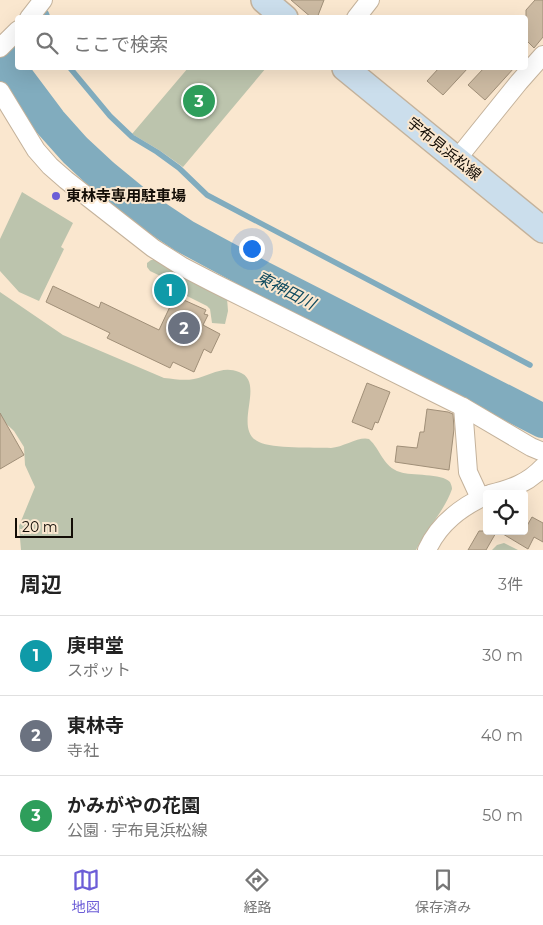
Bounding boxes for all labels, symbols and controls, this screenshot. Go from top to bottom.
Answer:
search box [15,15,528,70]
icon: search [33,29,61,57]
text: ここで検索 [73,33,168,56]
pin: 3 [183,82,215,120]
street label: 宇布見浜松線 [403,113,485,184]
place label: 東林寺専用駐車場 [66,186,186,205]
marker: 東林寺専用駐車場 [50,190,62,202]
your location [239,236,265,262]
water label: 東神田川 [253,267,320,314]
pin: 1 [154,271,186,309]
pin: 2 [168,309,200,347]
map controls [483,490,528,535]
button: locate [483,490,528,535]
scale bar [15,515,72,538]
text: 20 m [22,518,58,536]
text: 周辺 [20,572,62,597]
text: 3件 [498,575,523,594]
text: 庚申堂 [67,634,124,657]
text: 1 [33,646,39,665]
text: 30 m [482,646,523,665]
text: スポット [67,661,131,680]
text: 東林寺 [67,714,124,737]
text: 2 [31,726,41,745]
text: 40 m [481,726,523,745]
text: 寺社 [67,741,99,760]
text: かみがやの花園 [67,794,200,817]
text: 3 [31,806,41,825]
text: 50 m [482,806,523,825]
text: 公園 · 宇布見浜松線 [67,821,207,840]
tab: 地図 [72,866,100,916]
tab: 経路 [243,866,271,916]
tab: 保存済み [415,866,471,916]

